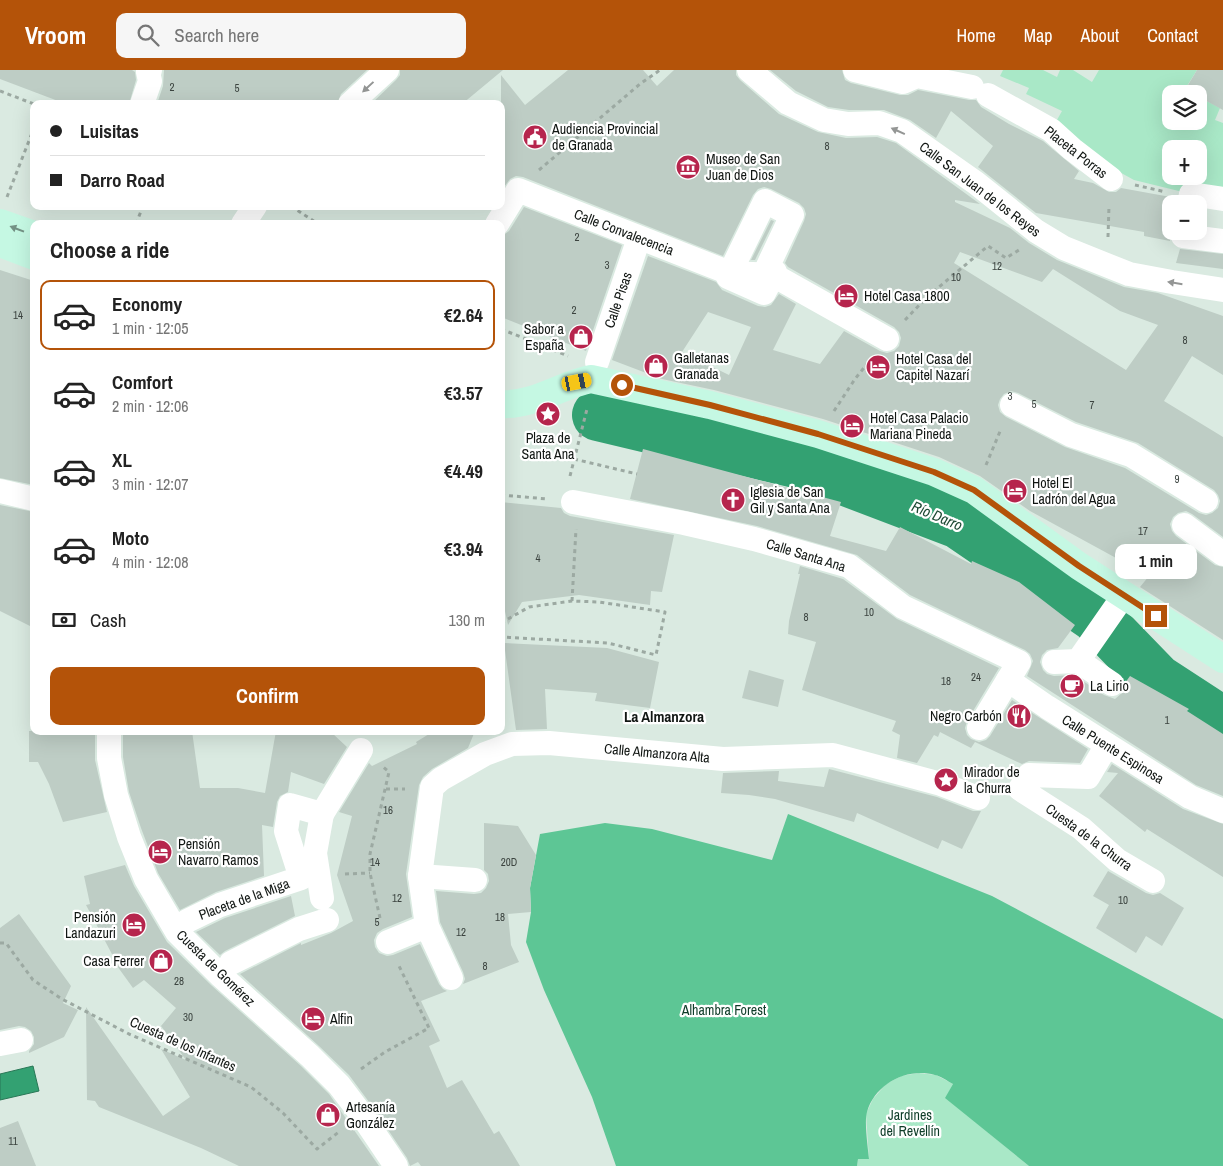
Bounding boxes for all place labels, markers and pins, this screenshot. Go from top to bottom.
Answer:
place label: Audiencia Provincial de Granada [551,120,658,154]
public building icon: Audiencia Provincial de Granada [522,124,548,150]
place label: Museo de San Juan de Dios [706,150,780,184]
museum icon: Museo de San Juan de Dios [675,154,701,180]
hotel icon: Hotel Casa 1800 [833,283,859,309]
place label: Hotel Casa 1800 [864,287,950,305]
place label: Sabor a España [524,320,565,354]
shop icon: Sabor a España [568,324,594,350]
place label: Galletanas Granada [674,349,729,383]
place label: Hotel Casa del Capitel Nazarí [896,350,971,384]
shop icon: Galletanas Granada [643,353,669,379]
hotel icon: Hotel Casa del Capitel Nazarí [865,354,891,380]
place icon: Plaza de Santa Ana [535,401,561,427]
place label: Hotel Casa Palacio Mariana Pineda [870,409,968,443]
hotel icon: Hotel Casa Palacio Mariana Pineda [839,413,865,439]
place label: Plaza de Santa Ana [522,429,575,463]
place label: Hotel El Ladrón del Agua [1032,474,1116,508]
hotel icon: Hotel El Ladrón del Agua [1002,478,1028,504]
place label: Iglesia de San Gil y Santa Ana [750,483,830,517]
church icon: Iglesia de San Gil y Santa Ana [720,487,746,513]
cafe icon: La Lirio [1059,673,1085,699]
place label: La Lirio [1090,677,1129,695]
restaurant icon: Negro Carbón [1006,703,1032,729]
place label: Negro Carbón [930,707,1002,725]
place label: Mirador de la Churra [964,763,1020,797]
place icon: Mirador de la Churra [933,767,959,793]
place label: Pensión Navarro Ramos [178,835,259,869]
hotel icon: Pensión Navarro Ramos [147,839,173,865]
place label: Pensión Landazuri [65,908,116,942]
hotel icon: Pensión Landazuri [121,912,147,938]
shop icon: Casa Ferrer [148,948,174,974]
place label: Casa Ferrer [83,952,144,970]
hotel icon: Alfin [300,1006,326,1032]
place label: Alfin [329,1010,353,1028]
place label: Artesanía González [345,1098,396,1132]
shop icon: Artesanía González [315,1102,341,1128]

